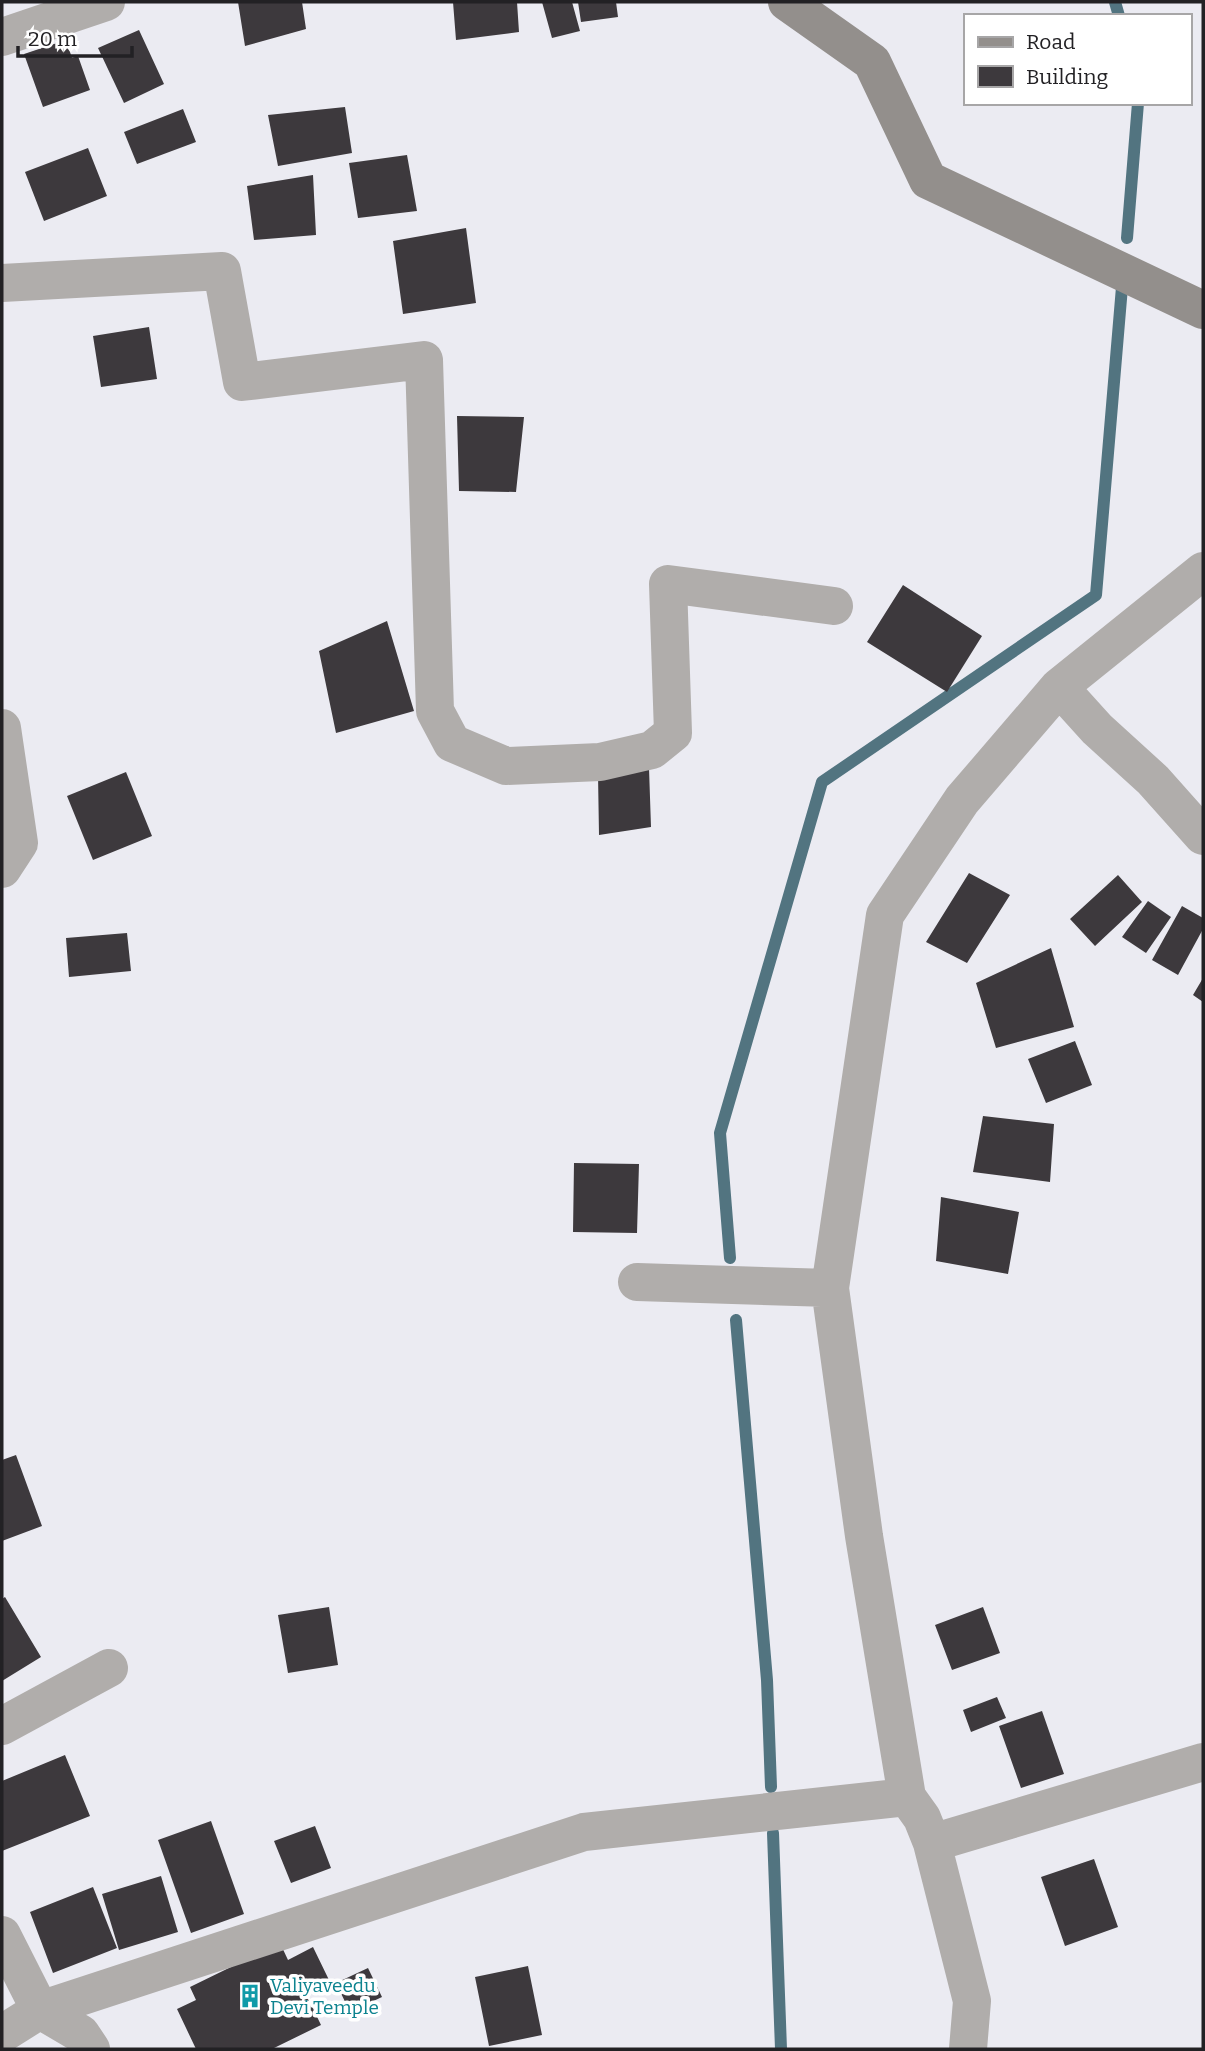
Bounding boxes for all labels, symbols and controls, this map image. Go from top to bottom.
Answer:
scale bar [18,14,131,58]
legend [964,14,1191,105]
text: 20 m [28,26,77,52]
text: Road [1026,29,1075,55]
text: Building [1026,64,1109,90]
place label: Valiyaveedu Devi Temple [270,1974,379,2019]
building icon: Valiyaveedu Devi Temple [236,1982,264,2010]

